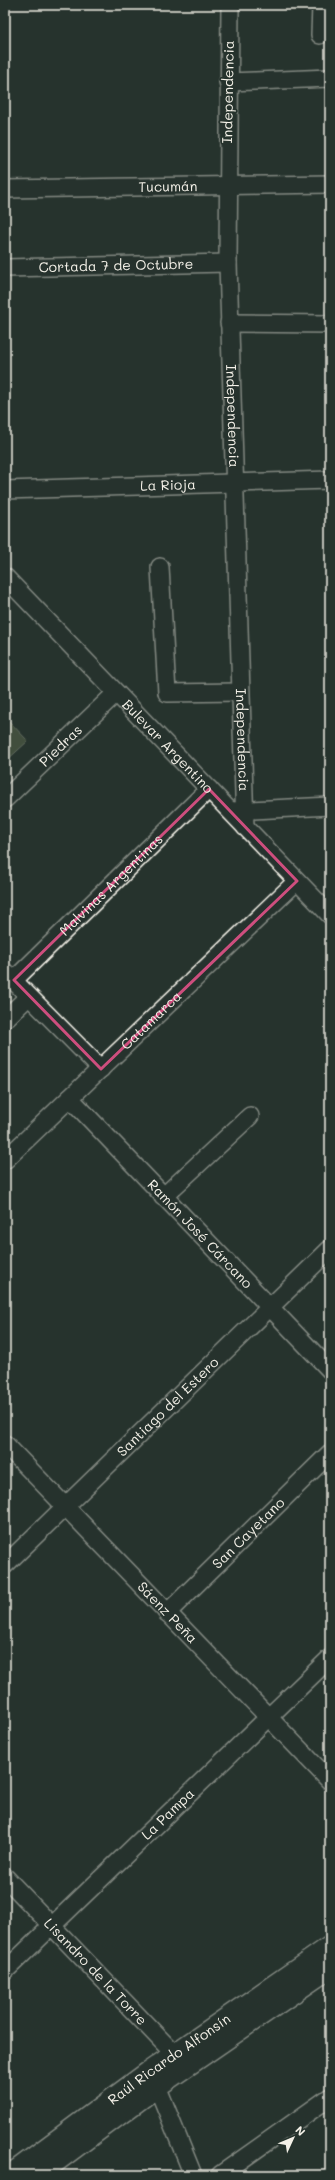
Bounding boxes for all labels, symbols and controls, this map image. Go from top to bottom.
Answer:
street label: Independencia [217,40,238,144]
street label: Tucumán [138,176,198,196]
street label: Cortada 7 de Octubre [39,254,193,276]
street label: Independencia [222,364,244,468]
street label: La Rioja [140,474,196,495]
street label: Independencia [232,688,254,792]
street label: Bulevar Argentino [118,695,218,797]
street label: Piedras [35,720,86,771]
street label: Malvinas Argentinas [55,829,167,940]
street label: Catamarca [116,986,185,1054]
street label: Ramón José Cárcano [144,1175,257,1292]
street label: Santiago del Estero [112,1352,222,1460]
street label: San Cayetano [208,1493,288,1573]
street label: Sáenz Peña [134,1577,202,1647]
street label: La Pampa [137,1784,198,1844]
street label: Lisandro de la Torre [40,1914,152,2029]
street label: Raúl Ricardo Alfonsín [104,2009,234,2109]
north arrow [273,2118,313,2158]
text: N [292,2122,309,2139]

